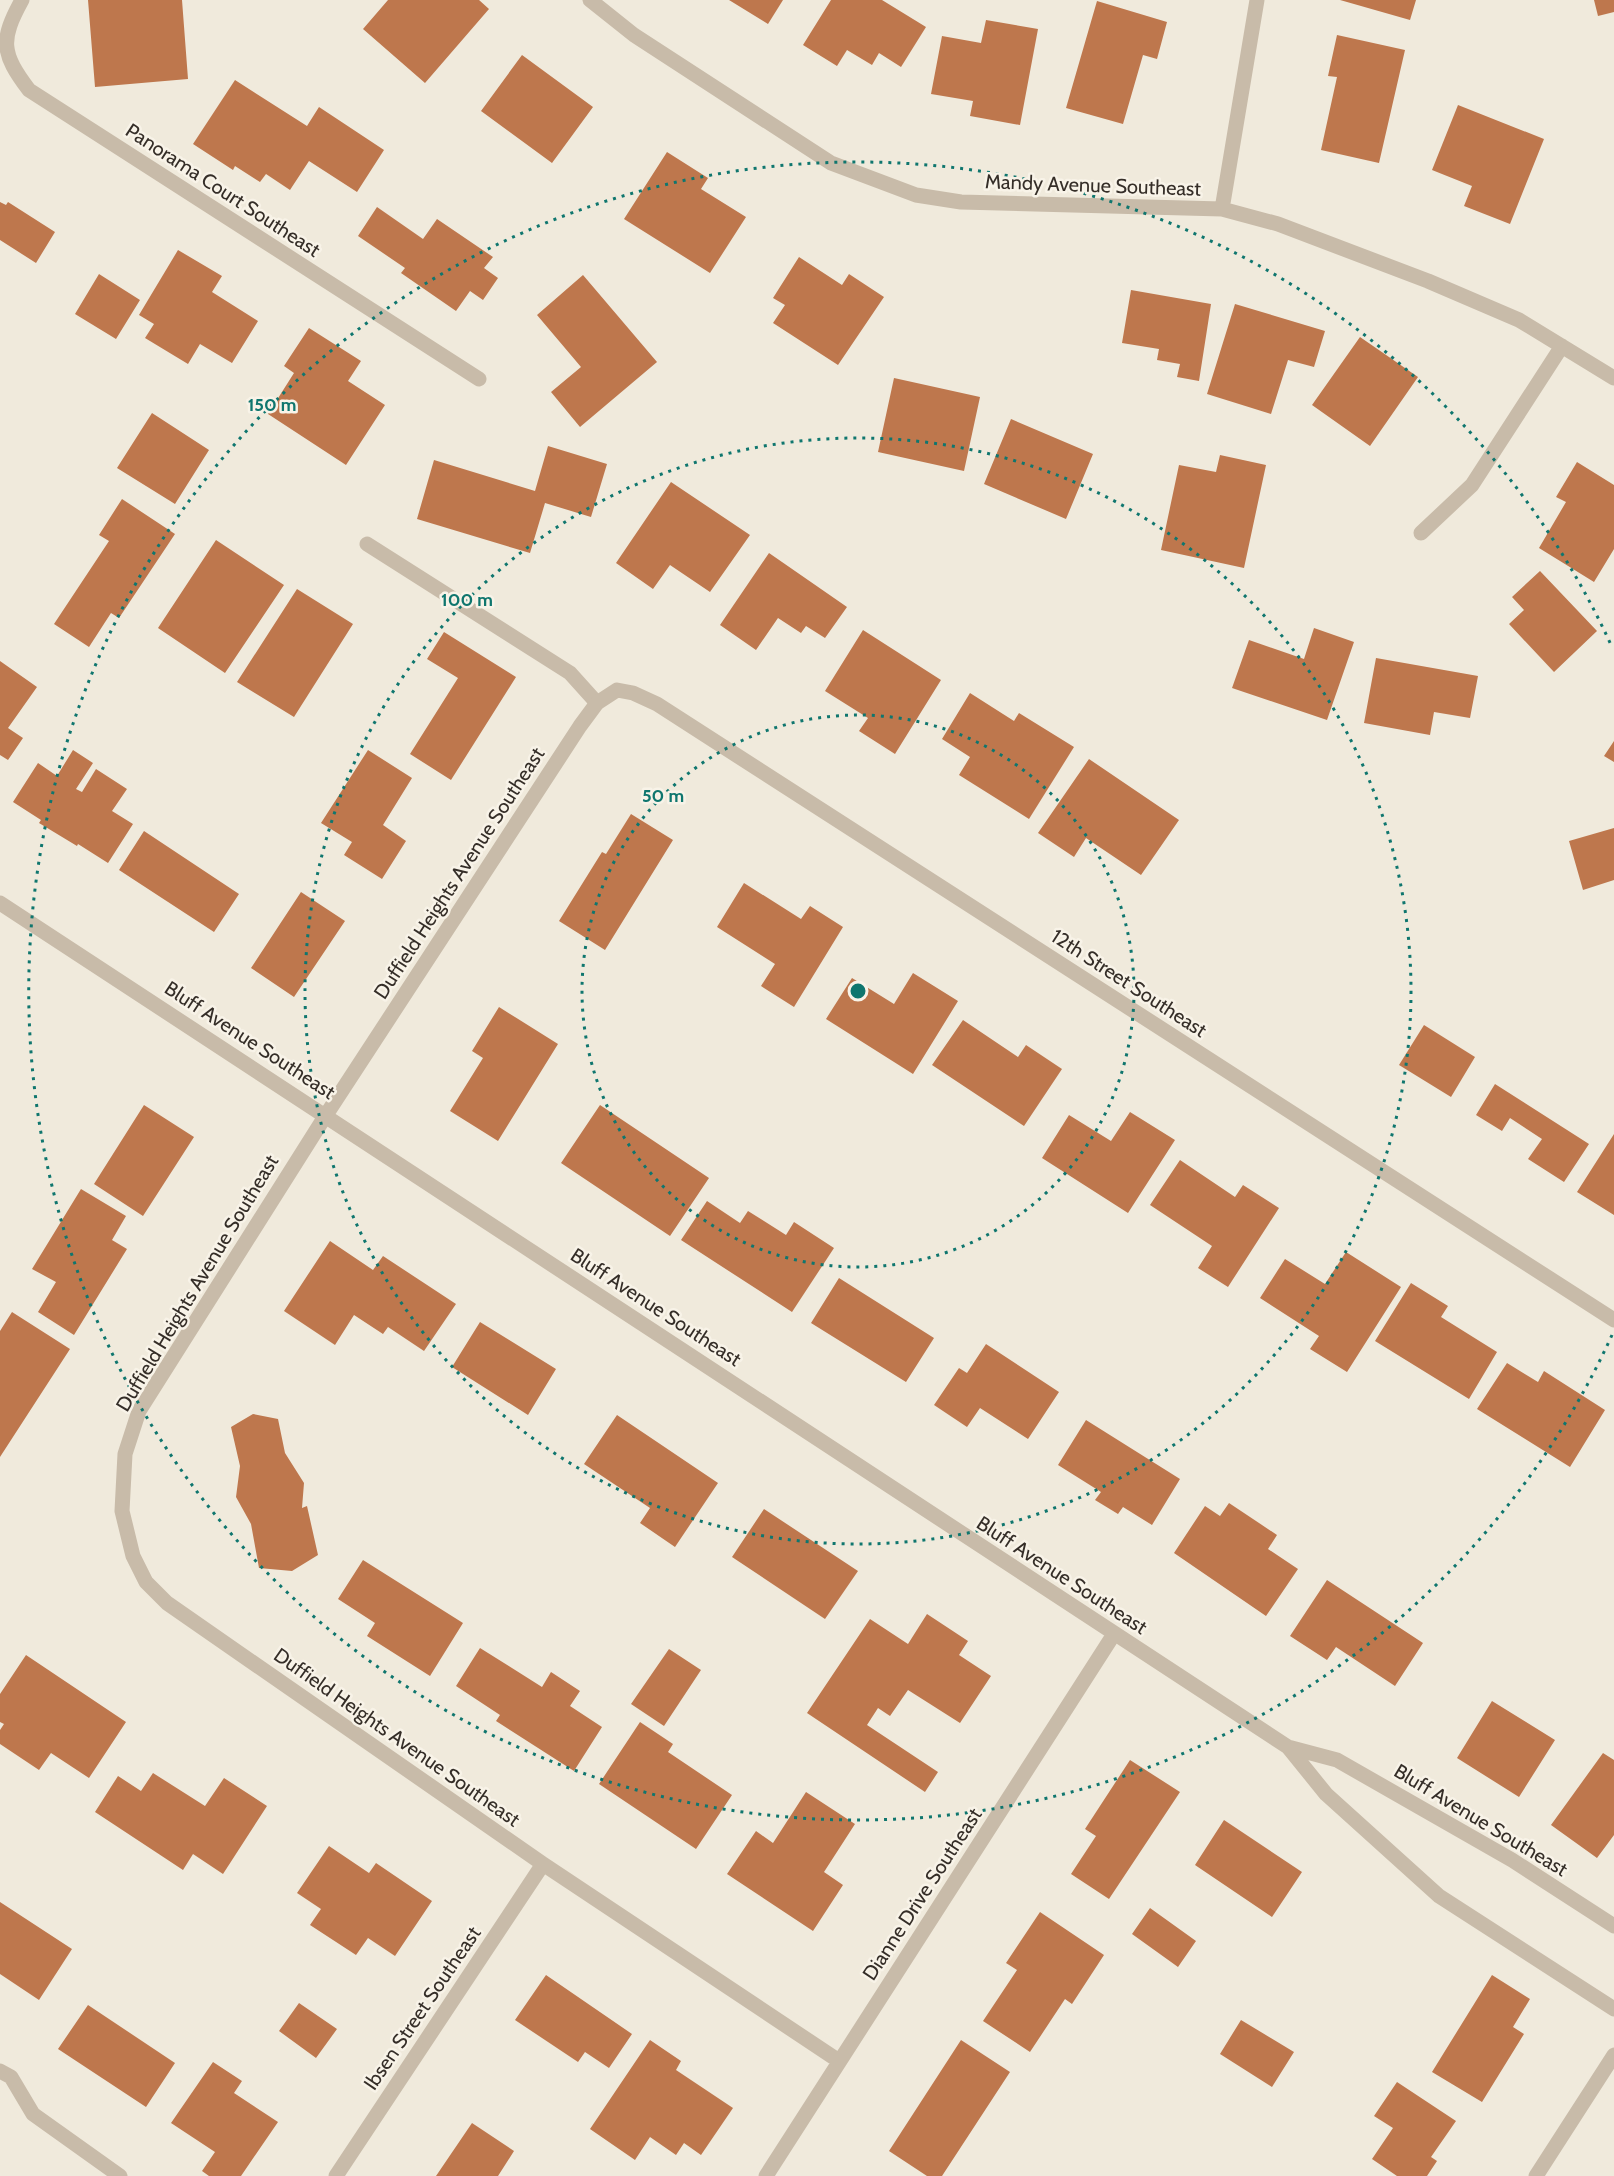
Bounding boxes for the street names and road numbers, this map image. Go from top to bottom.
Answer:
street label: Panorama Court Southeast [121,118,325,262]
street label: Mandy Avenue Southeast [985,169,1202,201]
street label: Duffield Heights Avenue Southeast [369,743,549,1003]
street label: 12th Street Southeast [1047,924,1211,1042]
street label: Bluff Avenue Southeast [160,976,340,1104]
street label: Duffield Heights Avenue Southeast [111,1150,283,1416]
street label: Bluff Avenue Southeast [566,1243,746,1371]
street label: Bluff Avenue Southeast [972,1511,1152,1639]
street label: Duffield Heights Avenue Southeast [269,1643,525,1832]
street label: Bluff Avenue Southeast [1390,1759,1572,1881]
street label: Dianne Drive Southeast [857,1803,987,1985]
street label: Ibsen Street Southeast [358,1922,486,2094]

